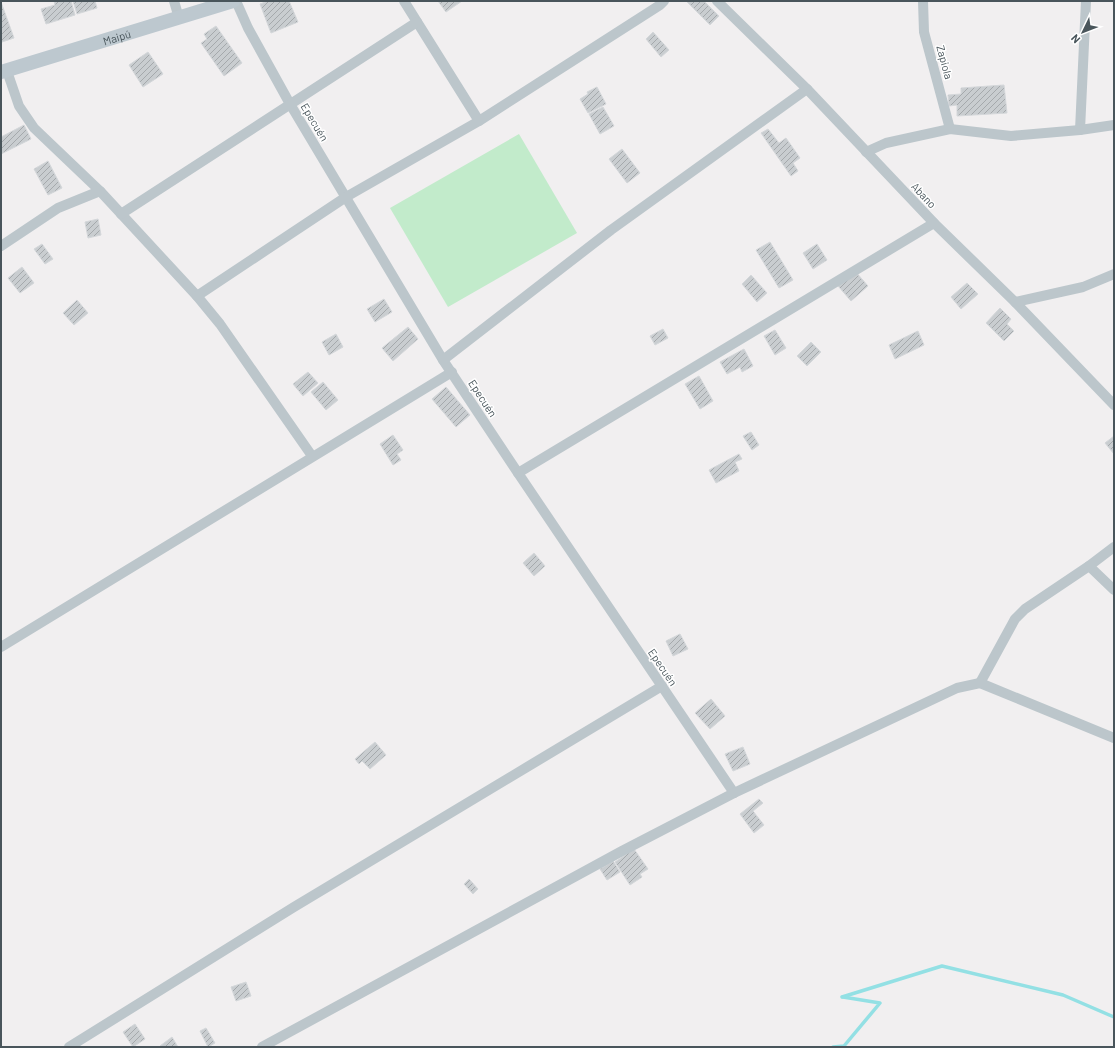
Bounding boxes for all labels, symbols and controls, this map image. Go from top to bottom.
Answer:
north arrow [1063,12,1103,52]
street label: Maipú [101,26,132,47]
text: N [1068,32,1083,46]
street label: Zapiola [934,44,956,80]
street label: Epecuén [299,101,331,143]
street label: Abano [909,180,939,210]
street label: Epecuén [466,377,500,419]
street label: Epecuén [646,646,680,688]

